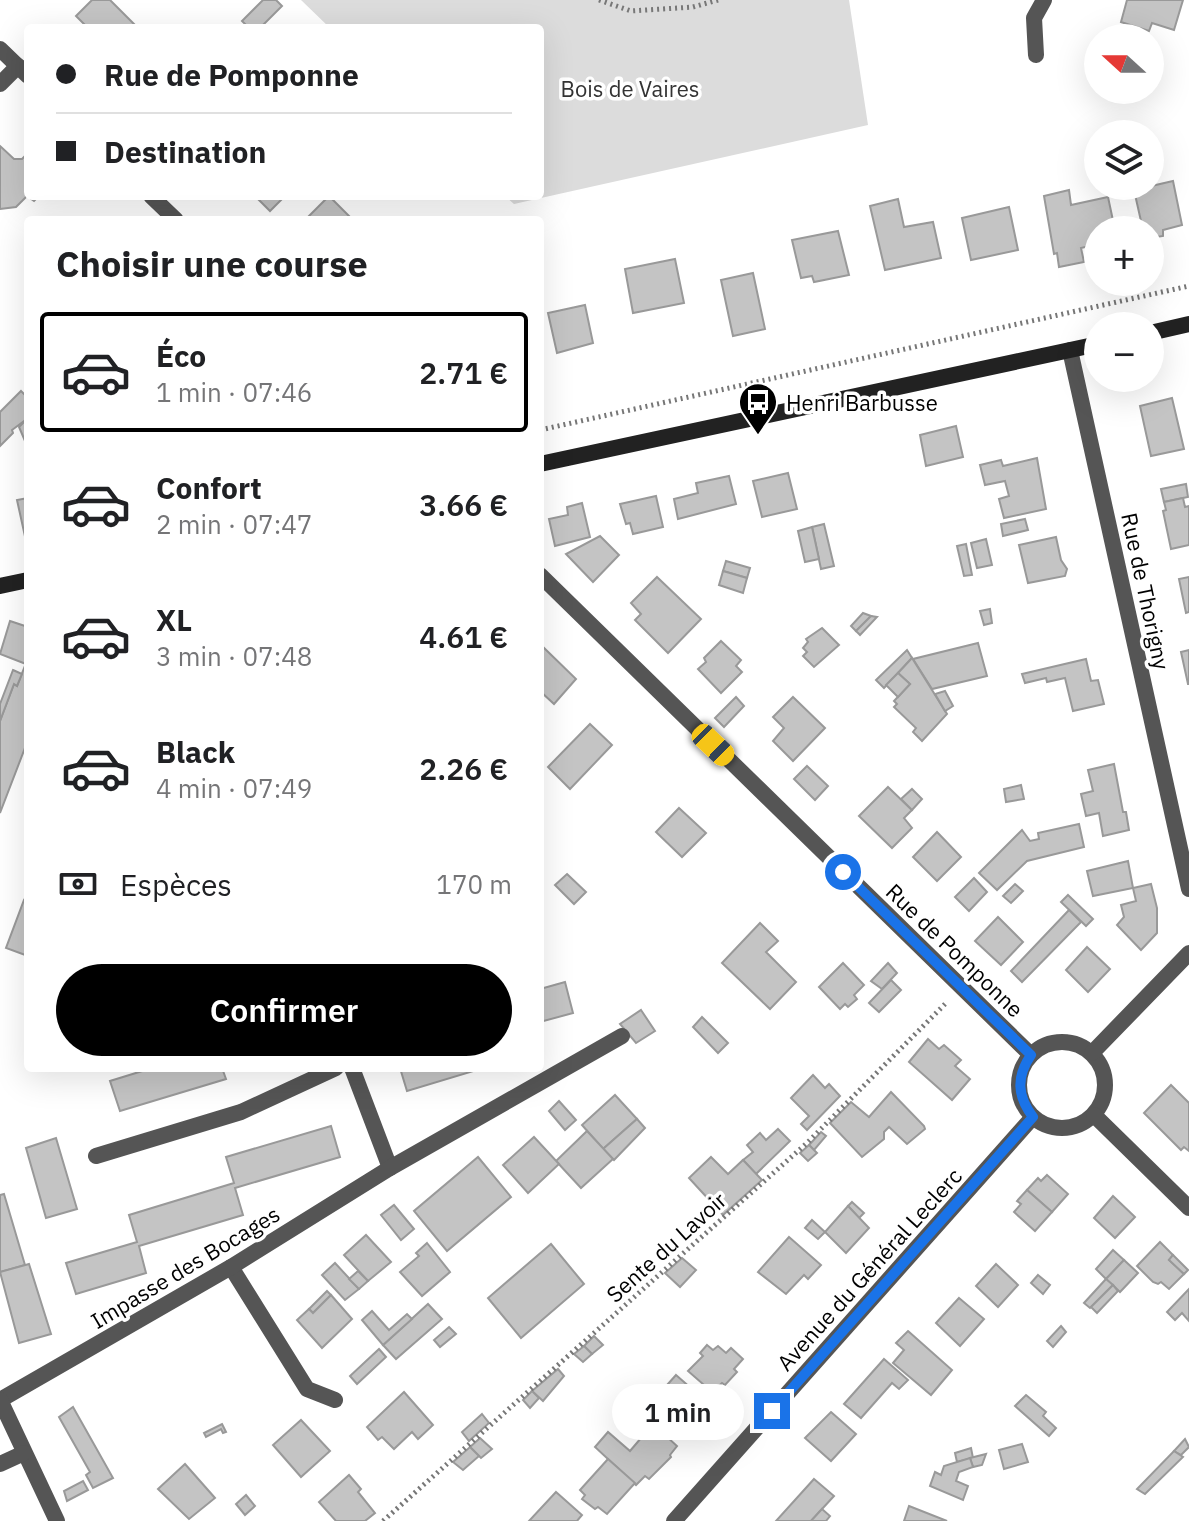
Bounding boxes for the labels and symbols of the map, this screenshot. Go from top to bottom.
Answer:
north arrow [1084,24,1164,104]
park label: Bois de Vaires [561,74,699,103]
bus stop icon: Henri Barbusse [737,381,779,436]
place label: Henri Barbusse [786,388,938,417]
street label: Rue de Thorigny [1115,510,1177,672]
car [687,720,739,770]
route start [825,854,861,890]
street label: Rue de Pomponne [880,877,1030,1023]
street label: Avenue du Général Leclerc [770,1162,968,1376]
street label: Sente du Lavoir [600,1185,732,1309]
street label: Impasse des Bocages [85,1199,285,1335]
callout: 1 min [612,1383,744,1439]
route end [754,1393,790,1429]

